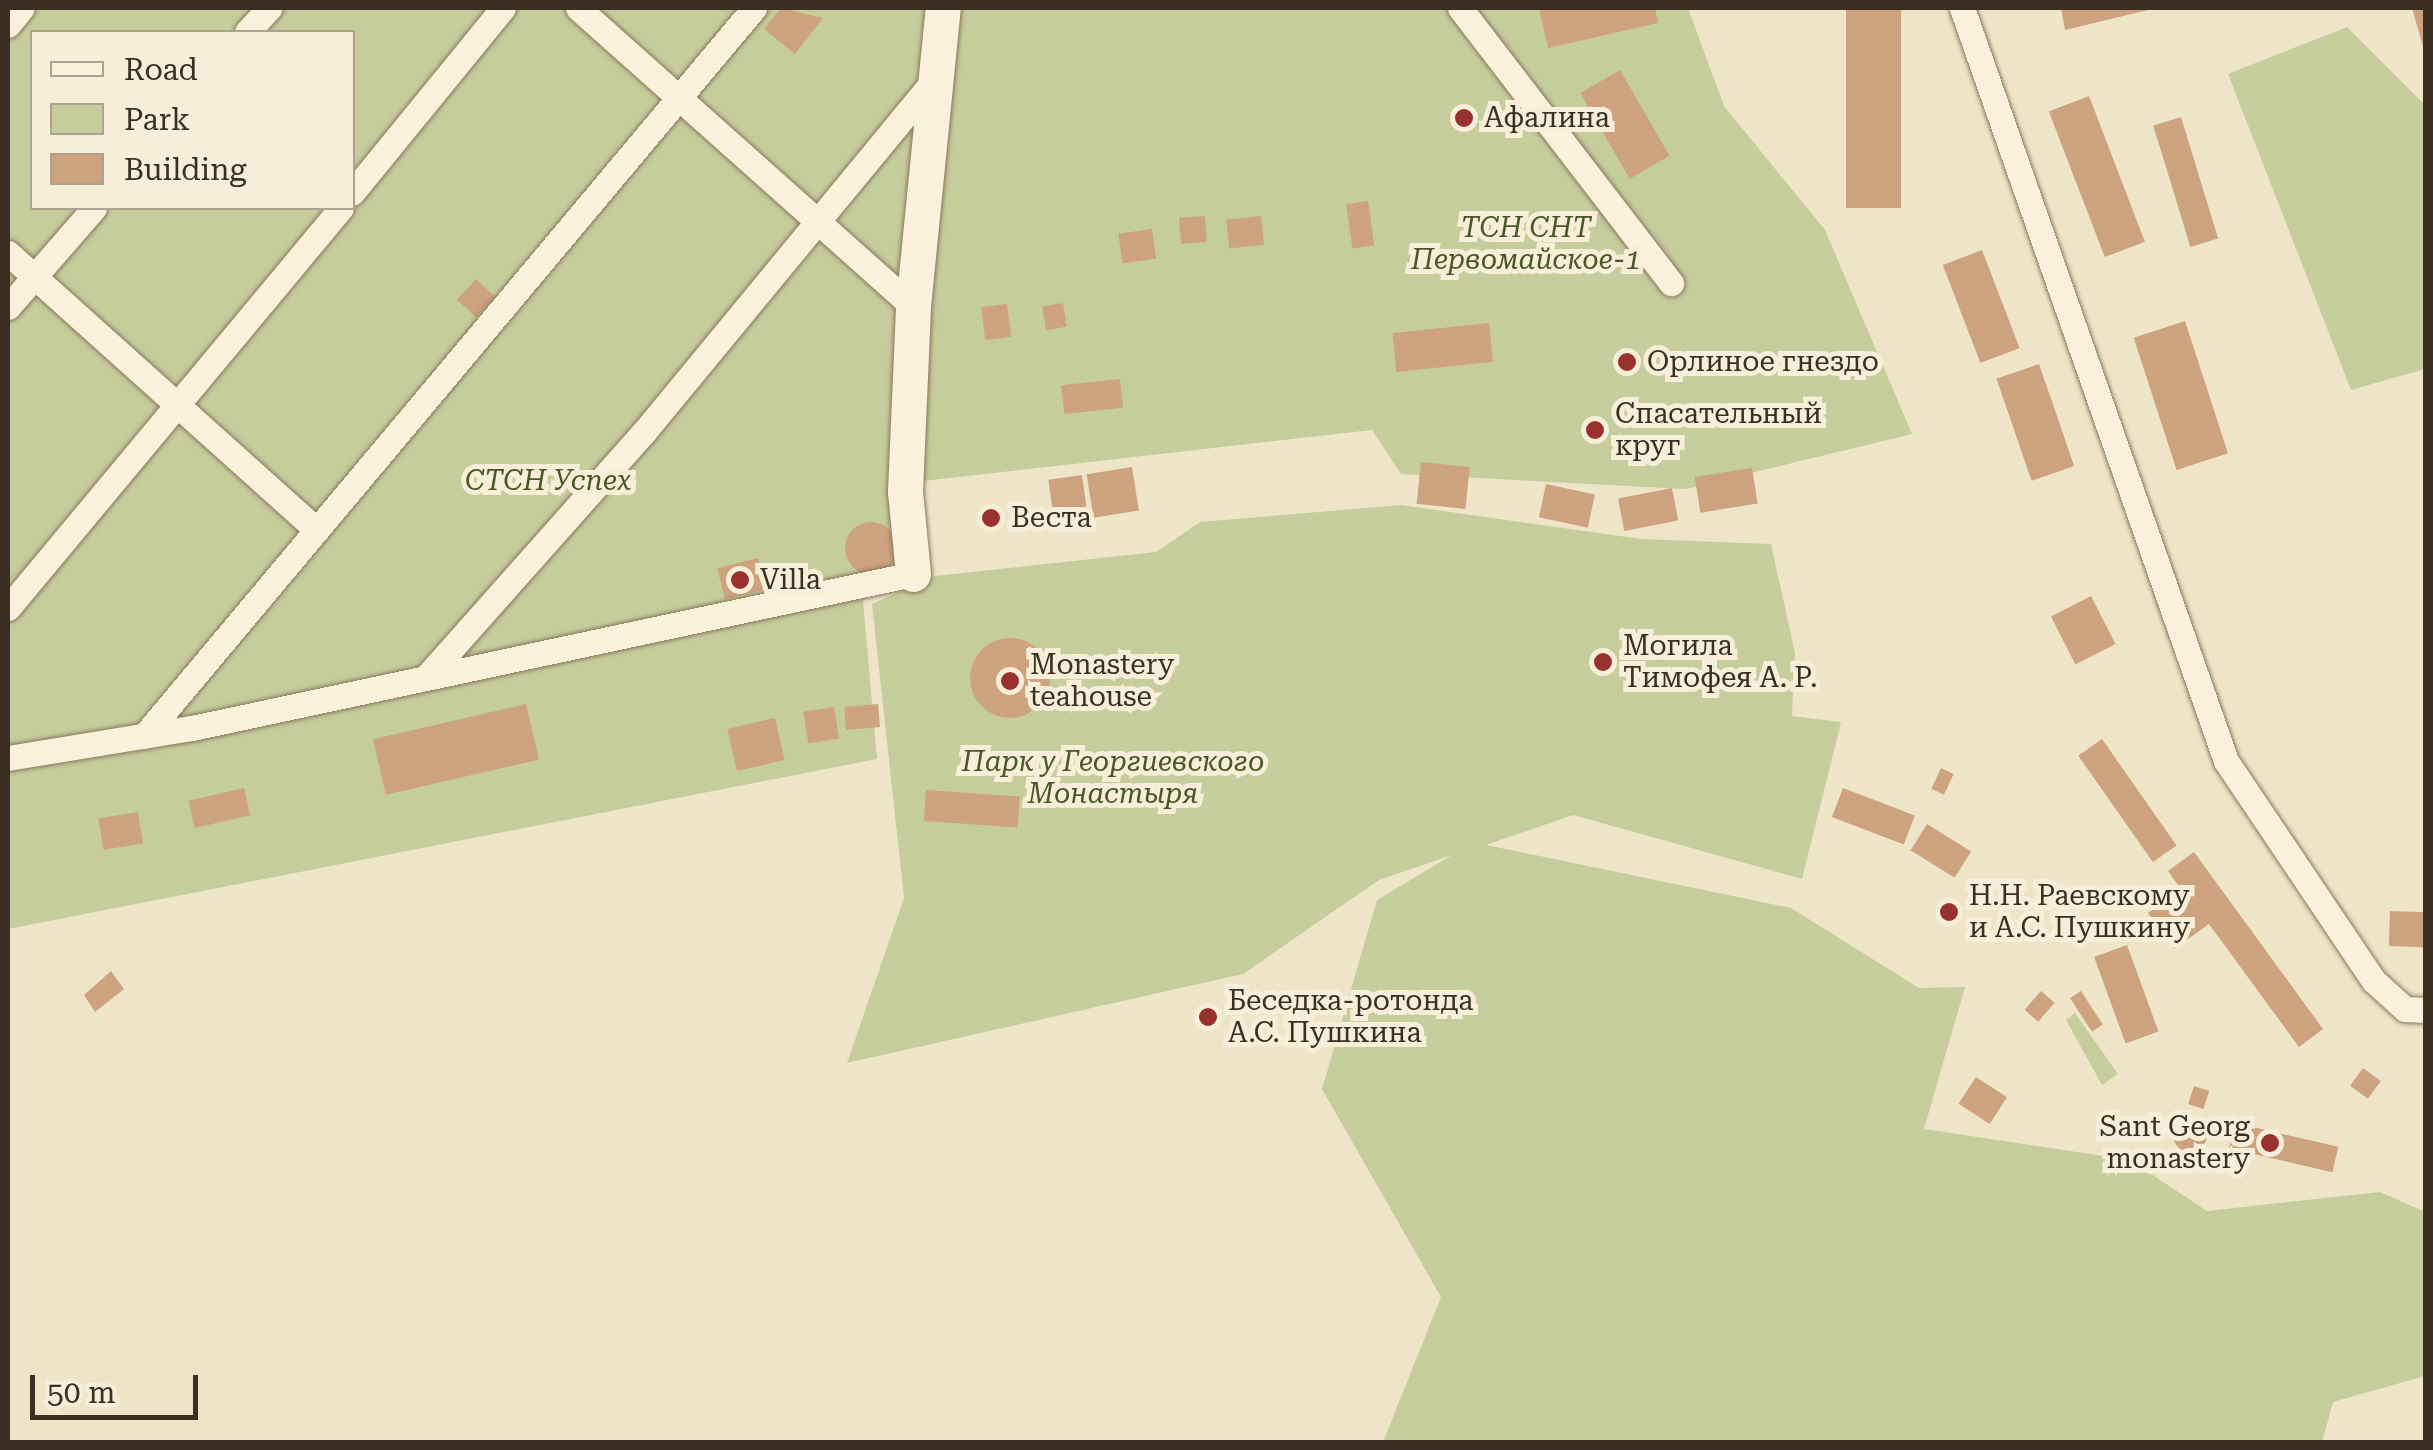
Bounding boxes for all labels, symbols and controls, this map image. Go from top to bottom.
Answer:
legend [30,30,355,210]
text: Road [124,52,198,87]
place label: Афалина [1484,101,1610,135]
text: Park [124,102,190,137]
marker: Афалина [1453,107,1475,129]
text: Building [124,152,247,187]
park label: ТСН СНТ Первомайское-1 [1411,211,1641,277]
place label: Орлиное гнездо [1647,345,1879,379]
marker: Орлиное гнездо [1616,351,1638,373]
place label: Спасательный круг [1615,397,1822,463]
marker: Спасательный круг [1584,419,1606,441]
park label: СТСН Успех [465,464,631,498]
place label: Веста [1011,501,1092,535]
marker: Веста [980,507,1002,529]
place label: Villa [760,563,821,597]
marker: Villa [729,569,751,591]
place label: Могила Тимофея А. Р. [1623,629,1817,695]
place label: Monastery teahouse [1030,648,1174,714]
marker: Могила Тимофея А. Р. [1592,651,1614,673]
marker: Monastery teahouse [999,670,1021,692]
park label: Парк у Георгиевского Монастыря [962,745,1264,811]
place label: Н.Н. Раевскому и А.С. Пушкину [1969,879,2190,945]
marker: Н.Н. Раевскому и А.С. Пушкину [1938,901,1960,923]
place label: Беседка-ротонда А.С. Пушкина [1228,984,1473,1050]
marker: Беседка-ротонда А.С. Пушкина [1197,1006,1219,1028]
place label: Sant Georg monastery [2100,1110,2250,1176]
marker: Sant Georg monastery [2259,1132,2281,1154]
scale bar [35,1355,202,1417]
text: 50 m [47,1375,116,1410]

